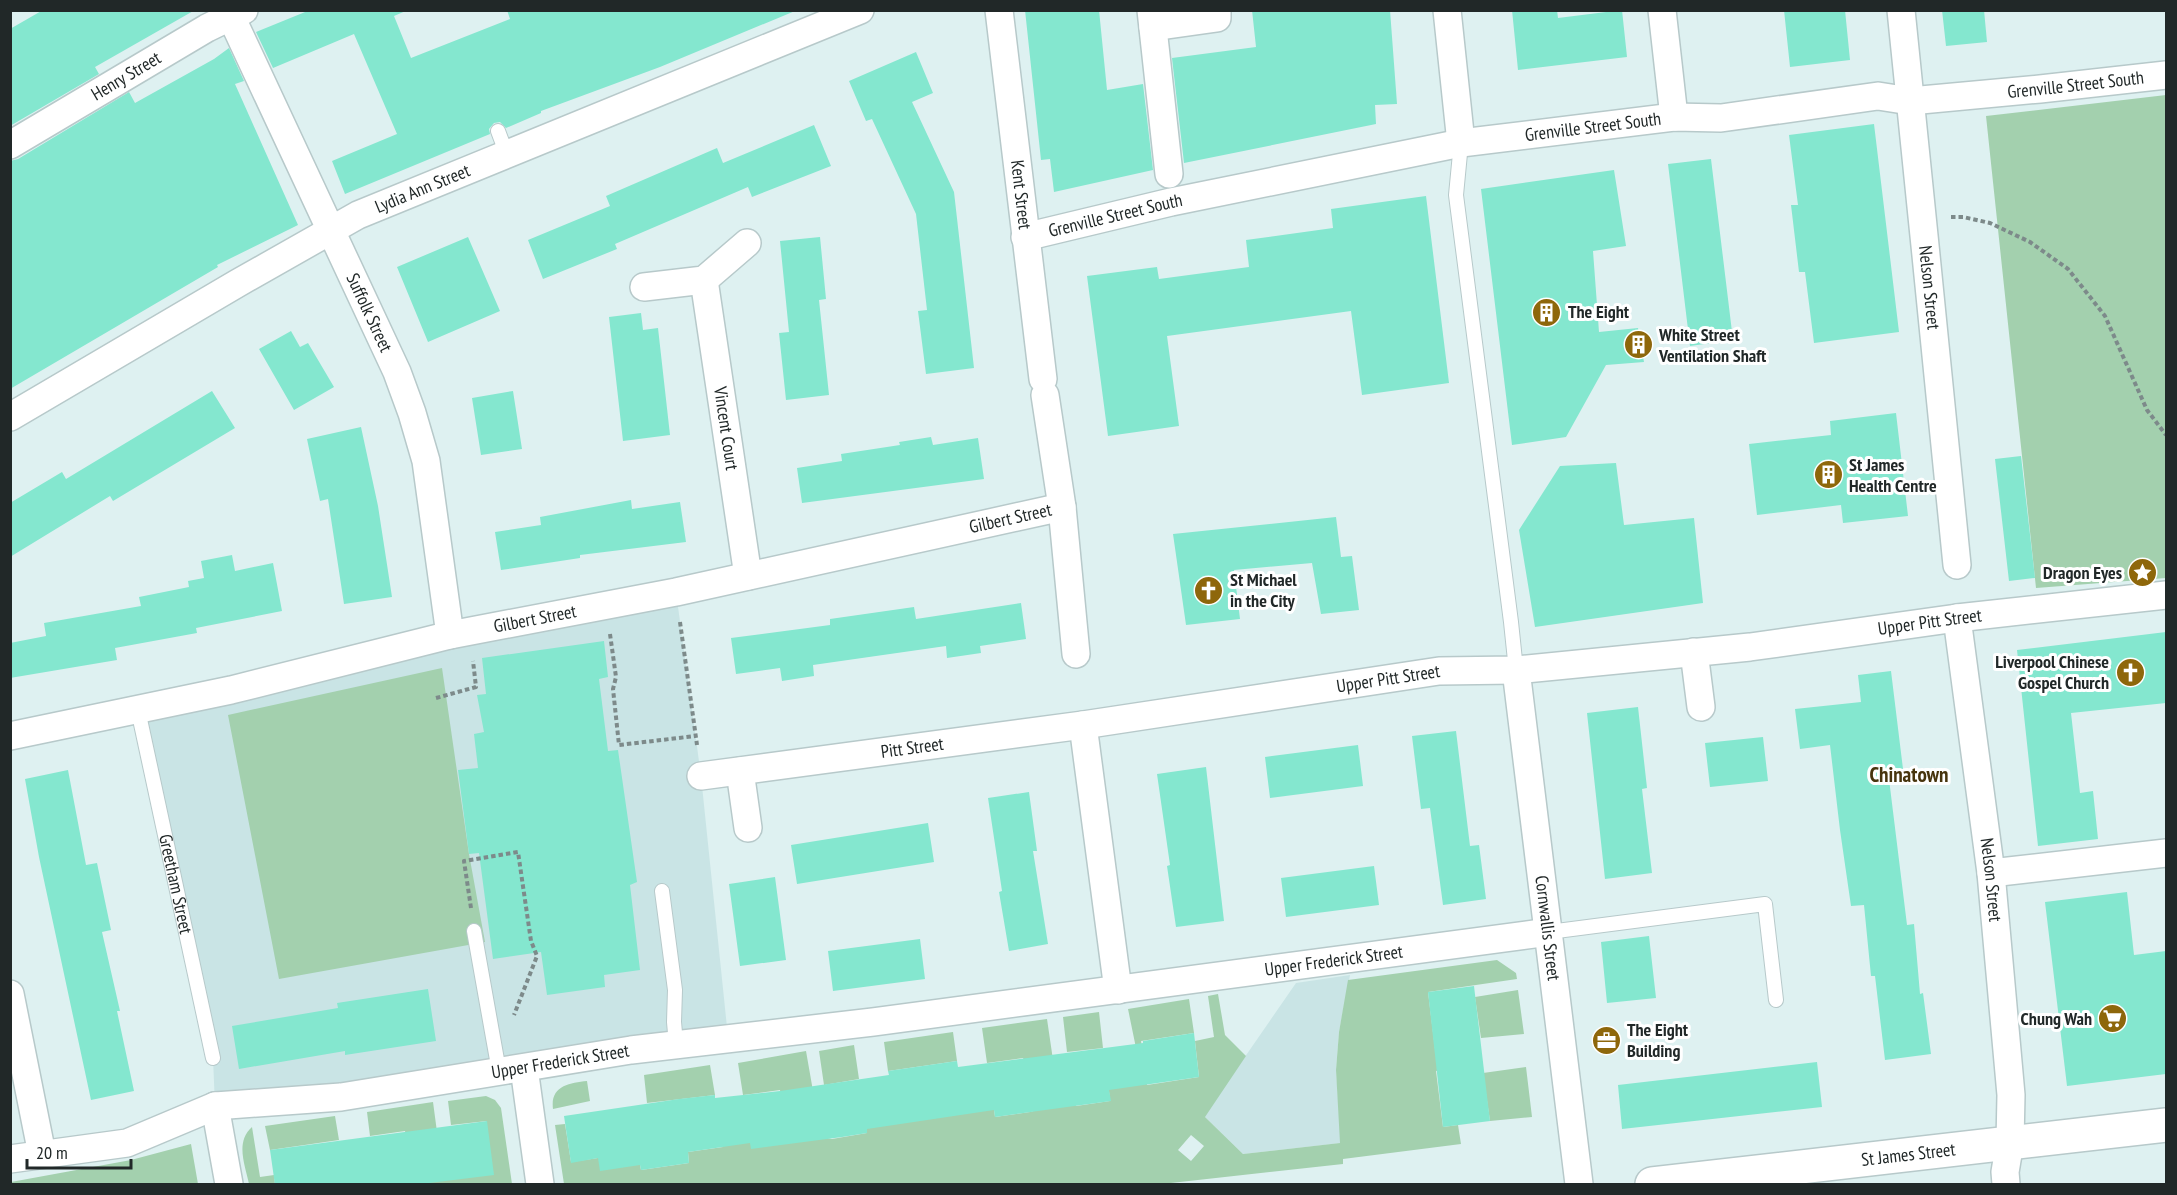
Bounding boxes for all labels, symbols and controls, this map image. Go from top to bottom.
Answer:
street label: Henry Street [87,46,165,105]
street label: Grenville Street South [2006,66,2145,103]
street label: Grenville Street South [1523,107,1662,146]
street label: Lydia Ann Street [371,159,473,218]
street label: Kent Street [1006,159,1037,231]
street label: Grenville Street South [1046,188,1184,242]
street label: Nelson Street [1914,244,1946,331]
street label: Suffolk Street [341,269,398,356]
building icon: The Eight [1531,296,1563,328]
place label: The Eight [1568,300,1630,323]
place label: White Street Ventilation Shaft [1658,323,1767,367]
building icon: White Street Ventilation Shaft [1622,329,1654,361]
street label: Vincent Court [709,384,744,472]
place label: St James Health Centre [1849,453,1937,497]
building icon: St James Health Centre [1812,459,1844,491]
street label: Gilbert Street [967,498,1054,538]
place icon: Dragon Eyes [2127,557,2159,589]
place label: Dragon Eyes [2043,561,2122,584]
place label: St Michael in the City [1230,568,1297,612]
church icon: St Michael in the City [1193,574,1225,606]
street label: Gilbert Street [492,599,578,637]
street label: Upper Pitt Street [1876,603,1983,640]
place label: Liverpool Chinese Gospel Church [1995,650,2109,694]
church icon: Liverpool Chinese Gospel Church [2114,656,2146,688]
street label: Upper Pitt Street [1335,659,1441,697]
street label: Pitt Street [879,732,945,763]
district label: Chinatown [1869,761,1949,788]
street label: Greetham Street [154,832,198,936]
street label: Nelson Street [1975,836,2007,923]
street label: Cornwallis Street [1530,874,1566,982]
street label: Upper Frederick Street [1263,940,1404,981]
supermarket icon: Chung Wah [2097,1003,2129,1035]
place label: Chung Wah [2021,1007,2092,1030]
place label: The Eight Building [1627,1018,1689,1062]
office icon: The Eight Building [1590,1024,1622,1056]
street label: Upper Frederick Street [490,1038,631,1083]
scale bar [27,1132,130,1170]
street label: St James Street [1860,1137,1957,1171]
text: 20 m [36,1141,68,1164]

